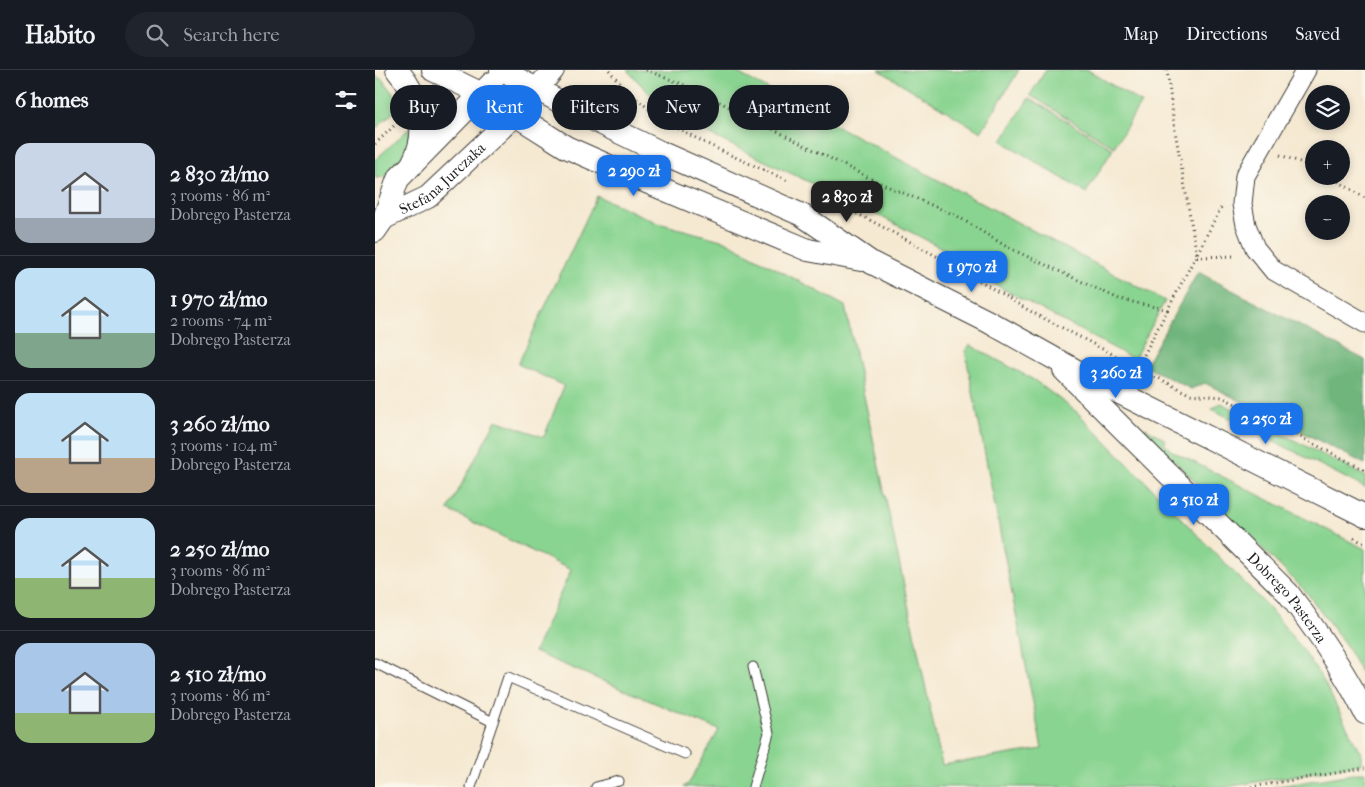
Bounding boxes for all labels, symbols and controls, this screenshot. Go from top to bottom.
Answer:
search box [125,12,475,57]
text: Habito [25,21,95,49]
icon: search [143,21,171,49]
text: Search here [183,24,280,46]
text: Map [1124,24,1158,45]
text: Directions [1186,24,1267,45]
text: Saved [1295,24,1340,45]
chip: Buy [390,85,457,130]
chip: Rent [467,85,542,130]
chip: Filters [552,85,637,130]
chip: New [647,85,719,130]
chip: Apartment [729,85,849,130]
map controls [1305,85,1350,240]
button: layers [1305,85,1350,130]
icon: filters [332,86,360,114]
text: 6 homes [15,88,89,112]
street label: Stefana Jurczaka [396,138,490,218]
button: + [1305,140,1350,185]
pin: 2 290 zł [582,154,686,197]
text: 2 290 zł [608,161,660,180]
text: 2 830 zł/mo [170,162,269,186]
icon: home [55,163,115,223]
pin: 2 830 zł [795,180,899,223]
text: 3 rooms · 86 m² [170,186,270,205]
text: 2 830 zł [822,187,872,206]
button: − [1305,195,1350,240]
text: Dobrego Pasterza [170,205,291,224]
pin: 1 970 zł [920,250,1024,293]
text: 1 970 zł [948,257,996,276]
text: 1 970 zł/mo [170,287,267,311]
icon: home [55,288,115,348]
text: 2 rooms · 74 m² [170,311,272,330]
text: Dobrego Pasterza [170,330,291,349]
pin: 3 260 zł [1064,356,1168,399]
text: 3 260 zł [1091,363,1141,382]
pin: 2 250 zł [1214,402,1318,445]
text: 2 250 zł [1241,409,1291,428]
text: 3 260 zł/mo [170,412,270,436]
icon: home [55,413,115,473]
text: 3 rooms · 104 m² [170,436,277,455]
text: Dobrego Pasterza [170,455,291,474]
pin: 2 510 zł [1142,484,1246,526]
text: 2 510 zł [1170,490,1218,509]
text: 2 250 zł/mo [170,537,269,561]
icon: home [55,538,115,598]
street label: Dobrego Pasterza [1244,549,1331,647]
text: 3 rooms · 86 m² [170,561,270,580]
text: Dobrego Pasterza [170,580,291,599]
text: 2 510 zł/mo [170,662,266,686]
icon: home [55,663,115,723]
text: 3 rooms · 86 m² [170,686,270,705]
text: Dobrego Pasterza [170,705,291,724]

